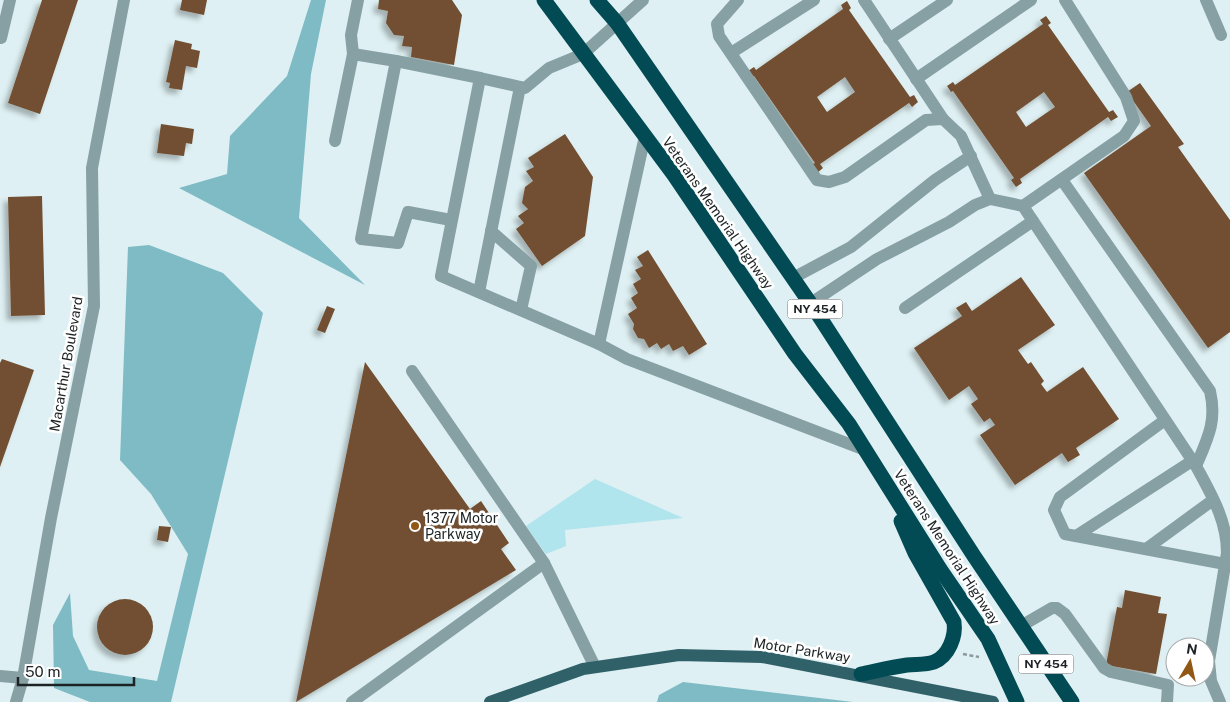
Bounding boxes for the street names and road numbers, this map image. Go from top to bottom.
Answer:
street label: Veterans Memorial Highway [659,134,777,293]
street label: Macarthur Boulevard [46,295,86,433]
road number: NY 454 [788,300,842,318]
street label: Veterans Memorial Highway [891,466,1004,628]
street label: Motor Parkway [752,634,852,666]
road number: NY 454 [1018,654,1074,674]

